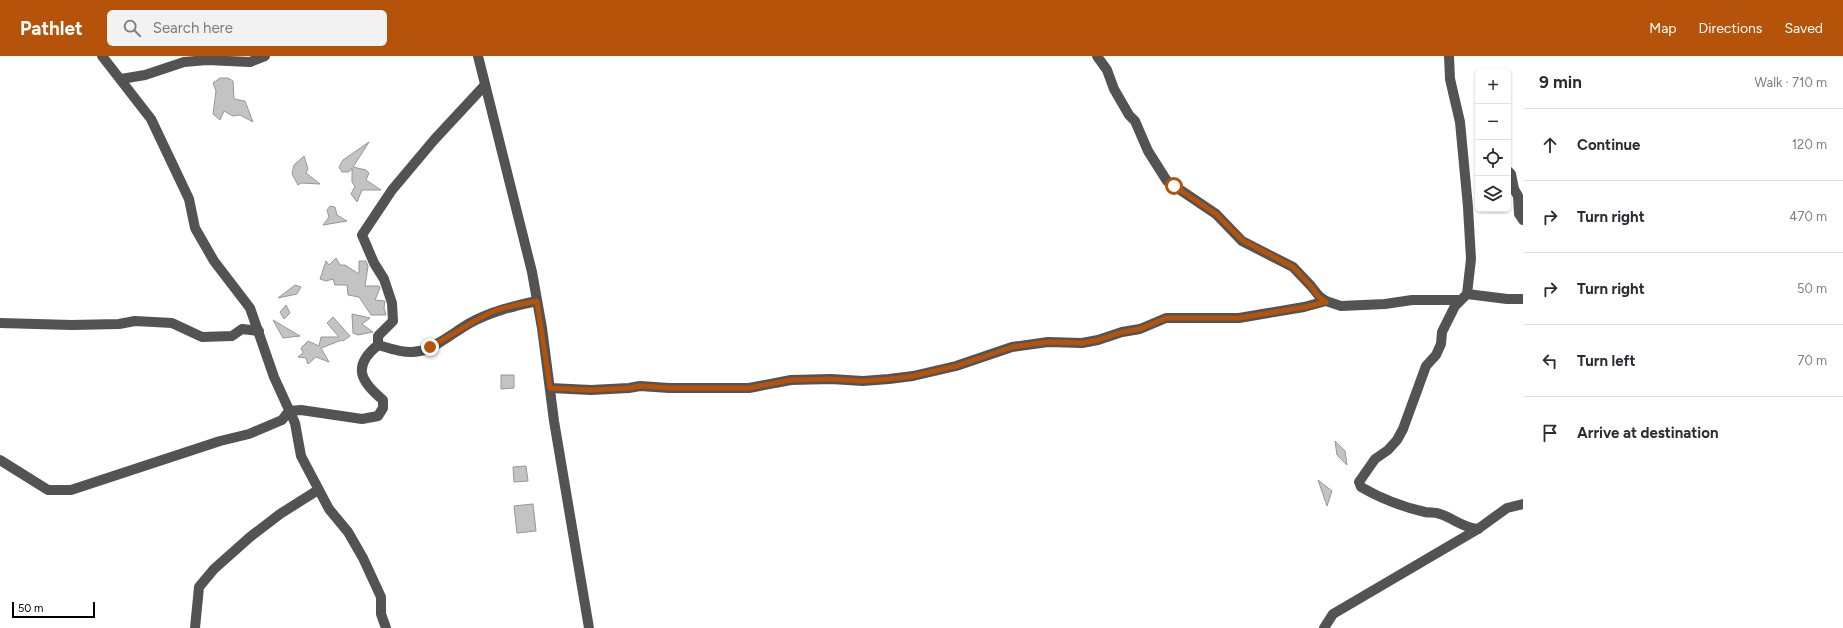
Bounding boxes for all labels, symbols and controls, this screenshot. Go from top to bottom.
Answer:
search box [107,10,387,46]
text: Pathlet [20,17,83,40]
icon: search [121,17,143,39]
text: Search here [153,19,233,37]
text: Map [1649,20,1677,37]
text: Directions [1699,20,1762,37]
text: Saved [1784,20,1823,37]
map controls [1475,68,1511,212]
button: + [1475,68,1511,104]
text: 9 min [1539,72,1582,92]
text: Walk · 710 m [1755,75,1827,90]
button: − [1475,104,1511,140]
icon: ahead [1539,134,1561,156]
text: Continue [1577,136,1640,154]
text: 120 m [1792,137,1827,152]
button: locate [1475,140,1511,176]
button: layers [1475,176,1511,212]
route start [1165,177,1183,195]
icon: right [1539,206,1561,228]
text: Turn right [1577,208,1645,226]
text: 470 m [1789,209,1827,224]
icon: right [1539,278,1561,300]
text: Turn right [1577,280,1645,298]
text: 50 m [1797,281,1827,296]
route end [421,338,439,356]
icon: left [1539,350,1561,372]
text: Turn left [1577,352,1635,370]
text: 70 m [1797,353,1827,368]
icon: arrive [1539,422,1561,444]
text: Arrive at destination [1577,424,1718,442]
scale bar [12,600,95,619]
text: 50 m [18,602,43,615]

